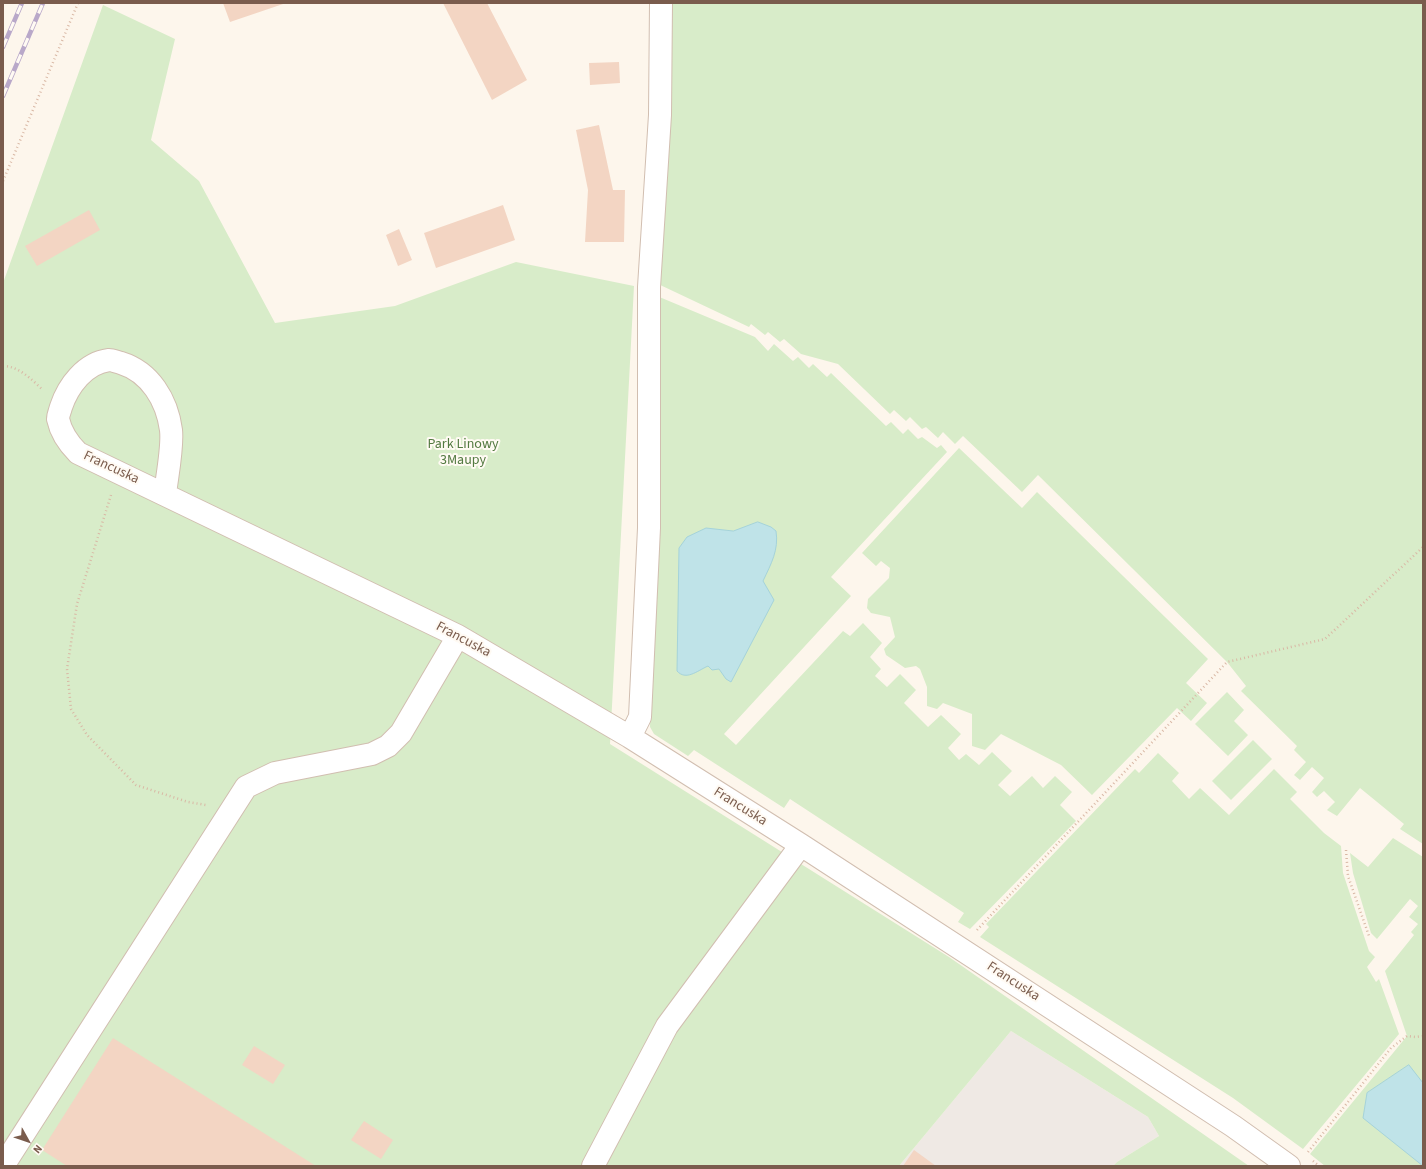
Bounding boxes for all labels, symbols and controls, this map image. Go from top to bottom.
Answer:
park label: Park Linowy 3Maupy [427,437,499,470]
street label: Francuska [80,448,142,488]
street label: Francuska [433,619,493,661]
street label: Francuska [710,784,770,830]
street label: Francuska [983,959,1043,1005]
north arrow [8,1121,48,1161]
text: N [29,1141,46,1157]

